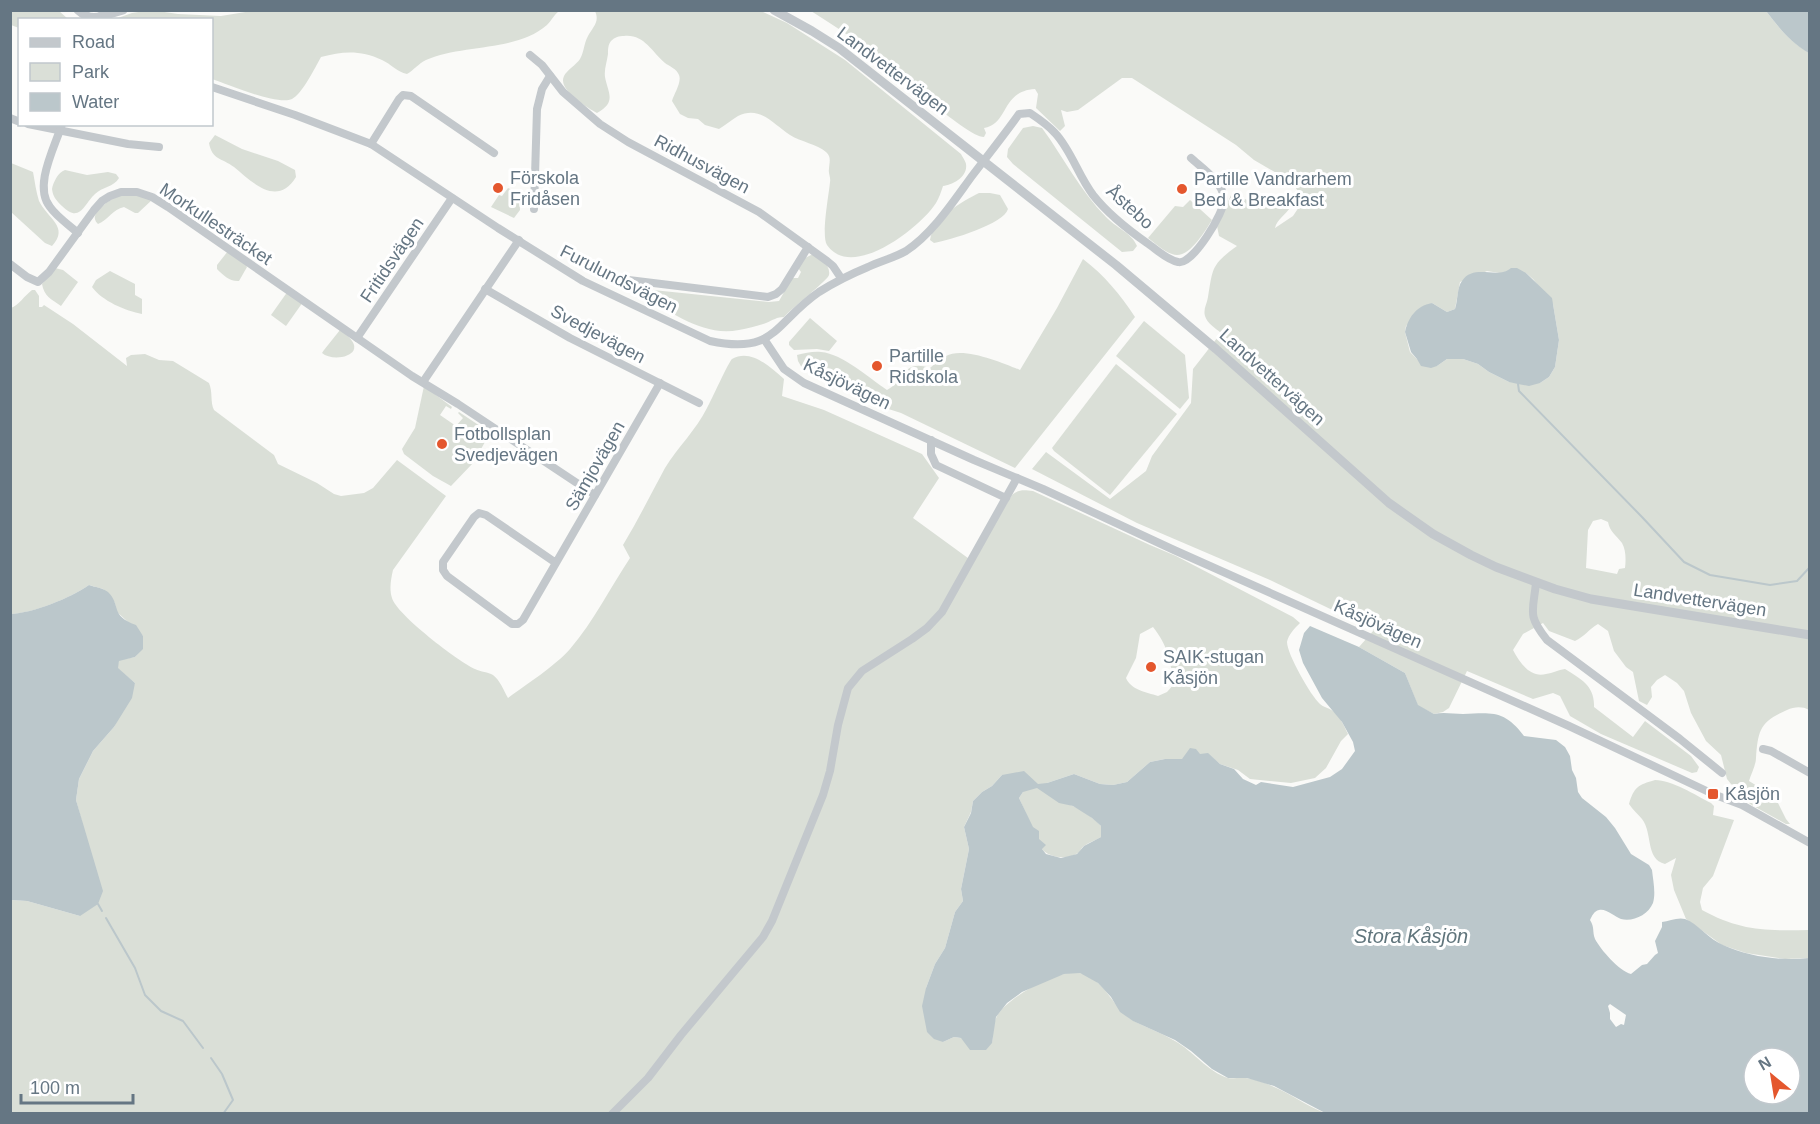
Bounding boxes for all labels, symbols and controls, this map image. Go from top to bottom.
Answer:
legend [18,18,213,126]
street label: Landvettervägen [833,23,953,119]
text: Road [72,32,115,52]
text: Park [72,62,110,82]
text: Water [72,92,119,112]
street label: Ridhusvägen [651,131,753,197]
place label: Förskola Fridåsen [510,168,580,209]
place label: Partille Vandrarhem Bed & Breakfast [1194,169,1352,210]
street label: Morkullesträcket [156,179,276,269]
marker: Förskola Fridåsen [491,181,505,195]
street label: Åstebo [1102,181,1158,233]
marker: Partille Vandrarhem Bed & Breakfast [1175,182,1189,196]
street label: Fritidsvägen [356,214,428,306]
street label: Furulundsvägen [557,241,681,317]
street label: Svedjevägen [547,301,649,367]
street label: Landvettervägen [1215,325,1329,429]
place label: Partille Ridskola [889,346,959,387]
street label: Kåsjövägen [800,354,894,414]
marker: Partille Ridskola [870,359,884,373]
street label: Sämjovägen [561,418,629,514]
place label: Fotbollsplan Svedjevägen [454,424,558,465]
marker: Fotbollsplan Svedjevägen [435,437,449,451]
street label: Landvettervägen [1632,580,1768,620]
street label: Kåsjövägen [1331,596,1425,652]
place label: SAIK-stugan Kåsjön [1163,647,1264,688]
marker: SAIK-stugan Kåsjön [1144,660,1158,674]
place label: Kåsjön [1725,784,1780,804]
marker: Kåsjön [1706,787,1720,801]
water label: Stora Kåsjön [1354,925,1468,947]
north arrow [1742,1046,1802,1106]
text: N [1755,1053,1774,1074]
scale bar [21,1067,134,1105]
text: 100 m [30,1078,80,1098]

